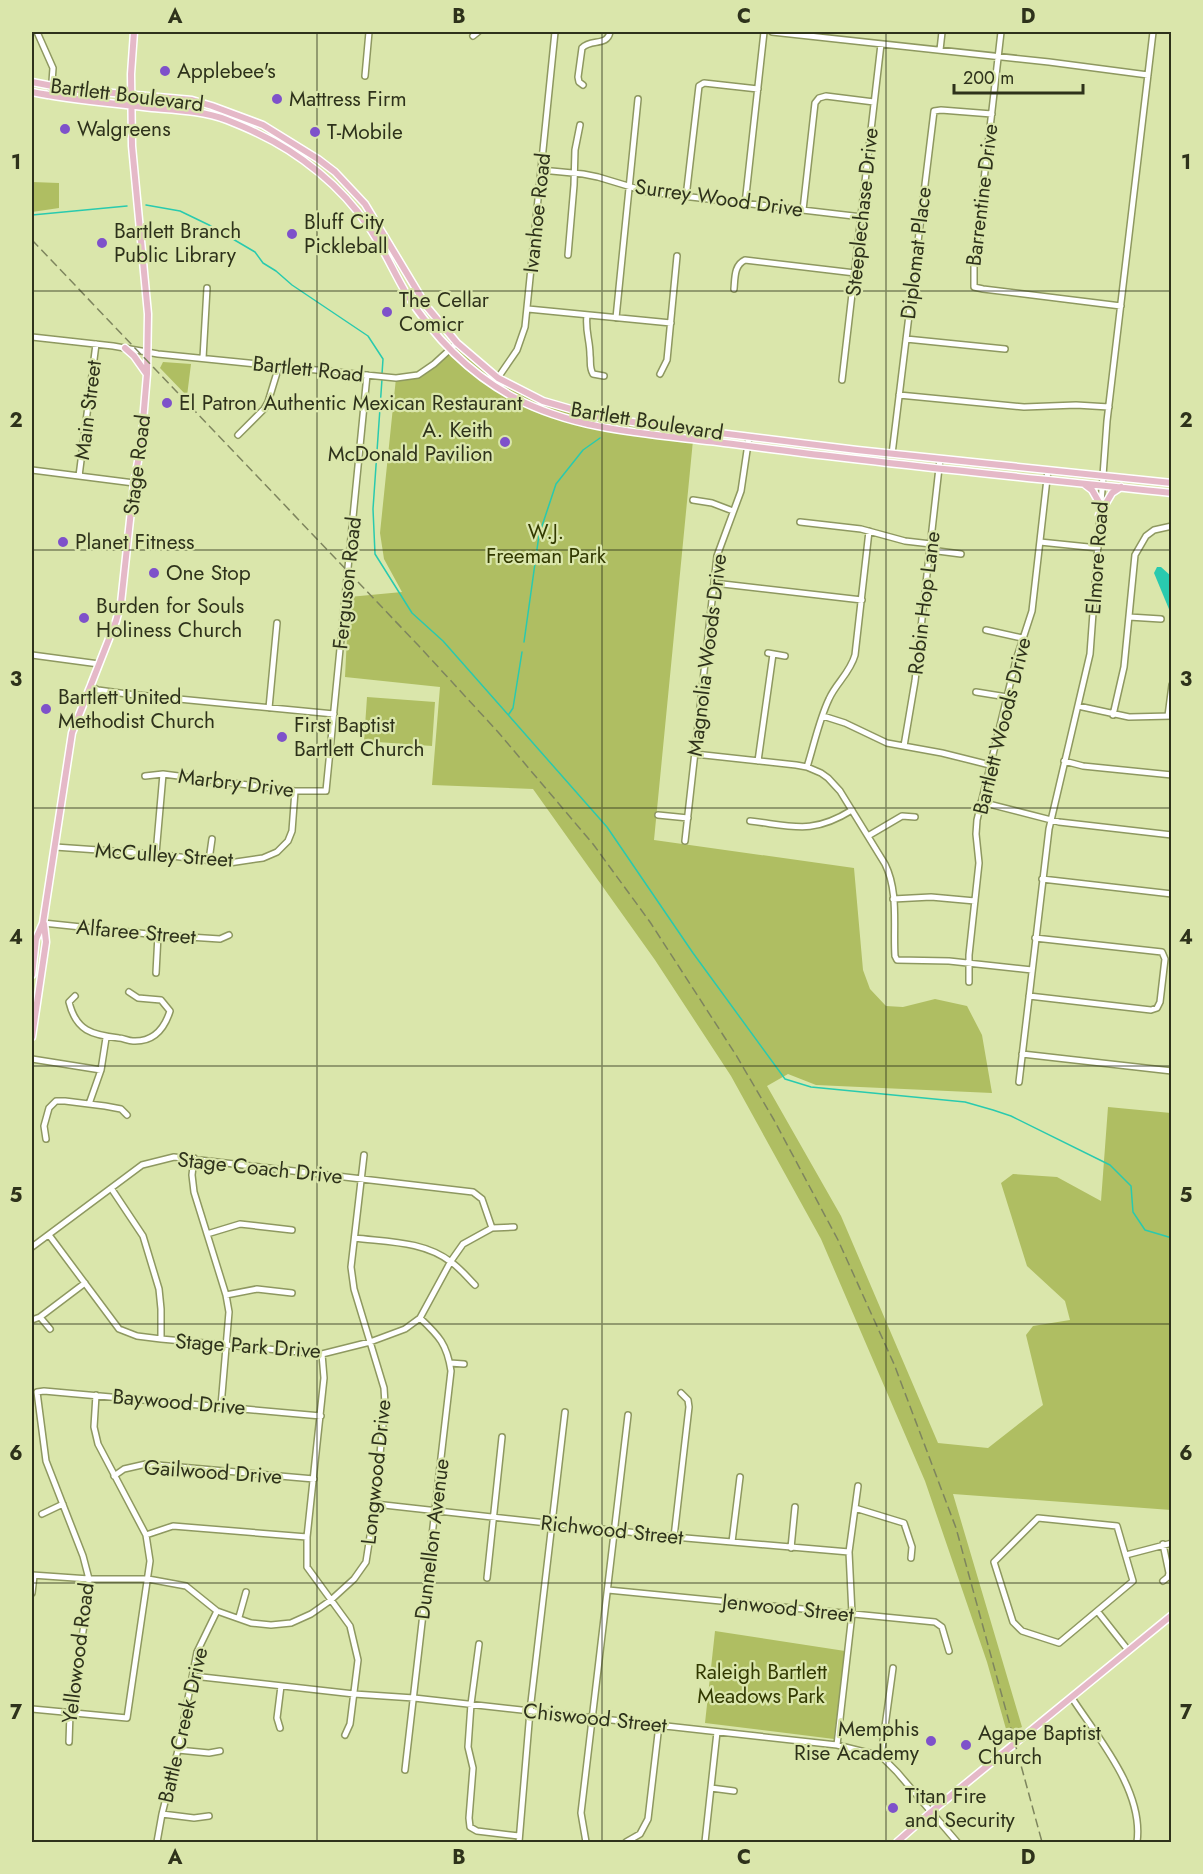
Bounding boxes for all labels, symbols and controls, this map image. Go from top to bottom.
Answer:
text: A [167,2,183,31]
text: B [452,2,466,31]
text: C [737,2,751,31]
text: D [1021,2,1035,31]
place label: Applebee's [177,56,276,86]
scale bar [954,57,1083,95]
marker: Applebee's [158,64,172,78]
text: 200 m [963,65,1014,91]
street label: Bartlett Boulevard [49,71,205,119]
place label: Mattress Firm [289,84,407,114]
marker: Mattress Firm [270,92,284,106]
place label: Walgreens [77,114,171,144]
place label: T-Mobile [327,117,403,147]
marker: Walgreens [58,122,72,136]
street label: Barrentine Drive [958,122,1006,268]
marker: T-Mobile [308,125,322,139]
street label: Steeplechase Drive [838,126,886,298]
text: 1 [11,148,21,177]
text: 1 [1181,148,1191,177]
street label: Ivanhoe Road [516,152,558,274]
street label: Surrey Wood Drive [633,171,805,225]
street label: Diplomat Place [893,185,939,321]
place label: Bluff City Pickleball [304,207,388,261]
place label: Bartlett Branch Public Library [114,216,241,270]
marker: Bluff City Pickleball [285,227,299,241]
marker: Bartlett Branch Public Library [95,236,109,250]
place label: The Cellar Comicr [399,285,490,339]
marker: The Cellar Comicr [380,305,394,319]
street label: Bartlett Road [251,348,365,390]
street label: Main Street [67,359,109,461]
place label: El Patron Authentic Mexican Restaurant [179,388,522,418]
street label: Bartlett Boulevard [569,394,725,448]
marker: El Patron Authentic Mexican Restaurant [160,396,174,410]
text: 2 [9,406,23,435]
text: 2 [1179,406,1193,435]
street label: Stage Road [116,413,158,517]
place label: A. Keith McDonald Pavilion [328,415,493,469]
marker: A. Keith McDonald Pavilion [498,435,512,449]
street label: Elmore Road [1078,500,1116,616]
street label: Ferguson Road [325,515,369,651]
park label: W.J. Freeman Park [486,517,607,571]
place label: Planet Fitness [75,527,194,557]
street label: Robin Hop Lane [900,529,948,676]
marker: Planet Fitness [56,535,70,549]
street label: Magnolia Woods Drive [680,552,734,758]
place label: One Stop [166,558,251,588]
marker: One Stop [147,566,161,580]
place label: Burden for Souls Holiness Church [96,591,244,645]
marker: Burden for Souls Holiness Church [77,611,91,625]
street label: Bartlett Woods Drive [965,634,1039,818]
text: 3 [10,665,22,694]
text: 3 [1180,665,1192,694]
place label: Bartlett United Methodist Church [58,682,215,736]
marker: Bartlett United Methodist Church [39,702,53,716]
place label: First Baptist Bartlett Church [294,710,424,764]
marker: First Baptist Bartlett Church [275,730,289,744]
street label: Marbry Drive [176,761,296,805]
street label: McCulley Street [94,835,234,875]
street label: Alfaree Street [75,912,197,952]
text: 4 [9,923,23,952]
text: 4 [1179,923,1193,952]
street label: Stage Coach Drive [176,1144,344,1192]
text: 5 [10,1181,23,1210]
text: 5 [1180,1181,1193,1210]
street label: Stage Park Drive [174,1326,322,1366]
street label: Baywood Drive [111,1381,247,1423]
street label: Longwood Drive [353,1398,399,1546]
text: 6 [9,1439,23,1468]
text: 6 [1179,1439,1193,1468]
street label: Gailwood Drive [143,1452,283,1492]
street label: Dunnellon Avenue [407,1457,457,1621]
street label: Richwood Street [539,1508,685,1552]
street label: Yellowood Road [54,1581,102,1725]
street label: Jenwood Street [718,1586,855,1630]
street label: Battle Creek Drive [151,1644,216,1806]
park label: Raleigh Bartlett Meadows Park [695,1657,827,1711]
street label: Chiswood Street [522,1696,668,1740]
text: 7 [10,1698,23,1727]
text: 7 [1180,1698,1193,1727]
place label: Memphis Rise Academy [794,1714,920,1768]
place label: Agape Baptist Church [978,1718,1101,1772]
marker: Memphis Rise Academy [924,1734,938,1748]
marker: Agape Baptist Church [959,1738,973,1752]
place label: Titan Fire and Security [905,1781,1015,1835]
marker: Titan Fire and Security [886,1801,900,1815]
text: A [167,1843,183,1872]
text: B [452,1843,466,1872]
text: C [737,1843,751,1872]
text: D [1021,1843,1035,1872]

